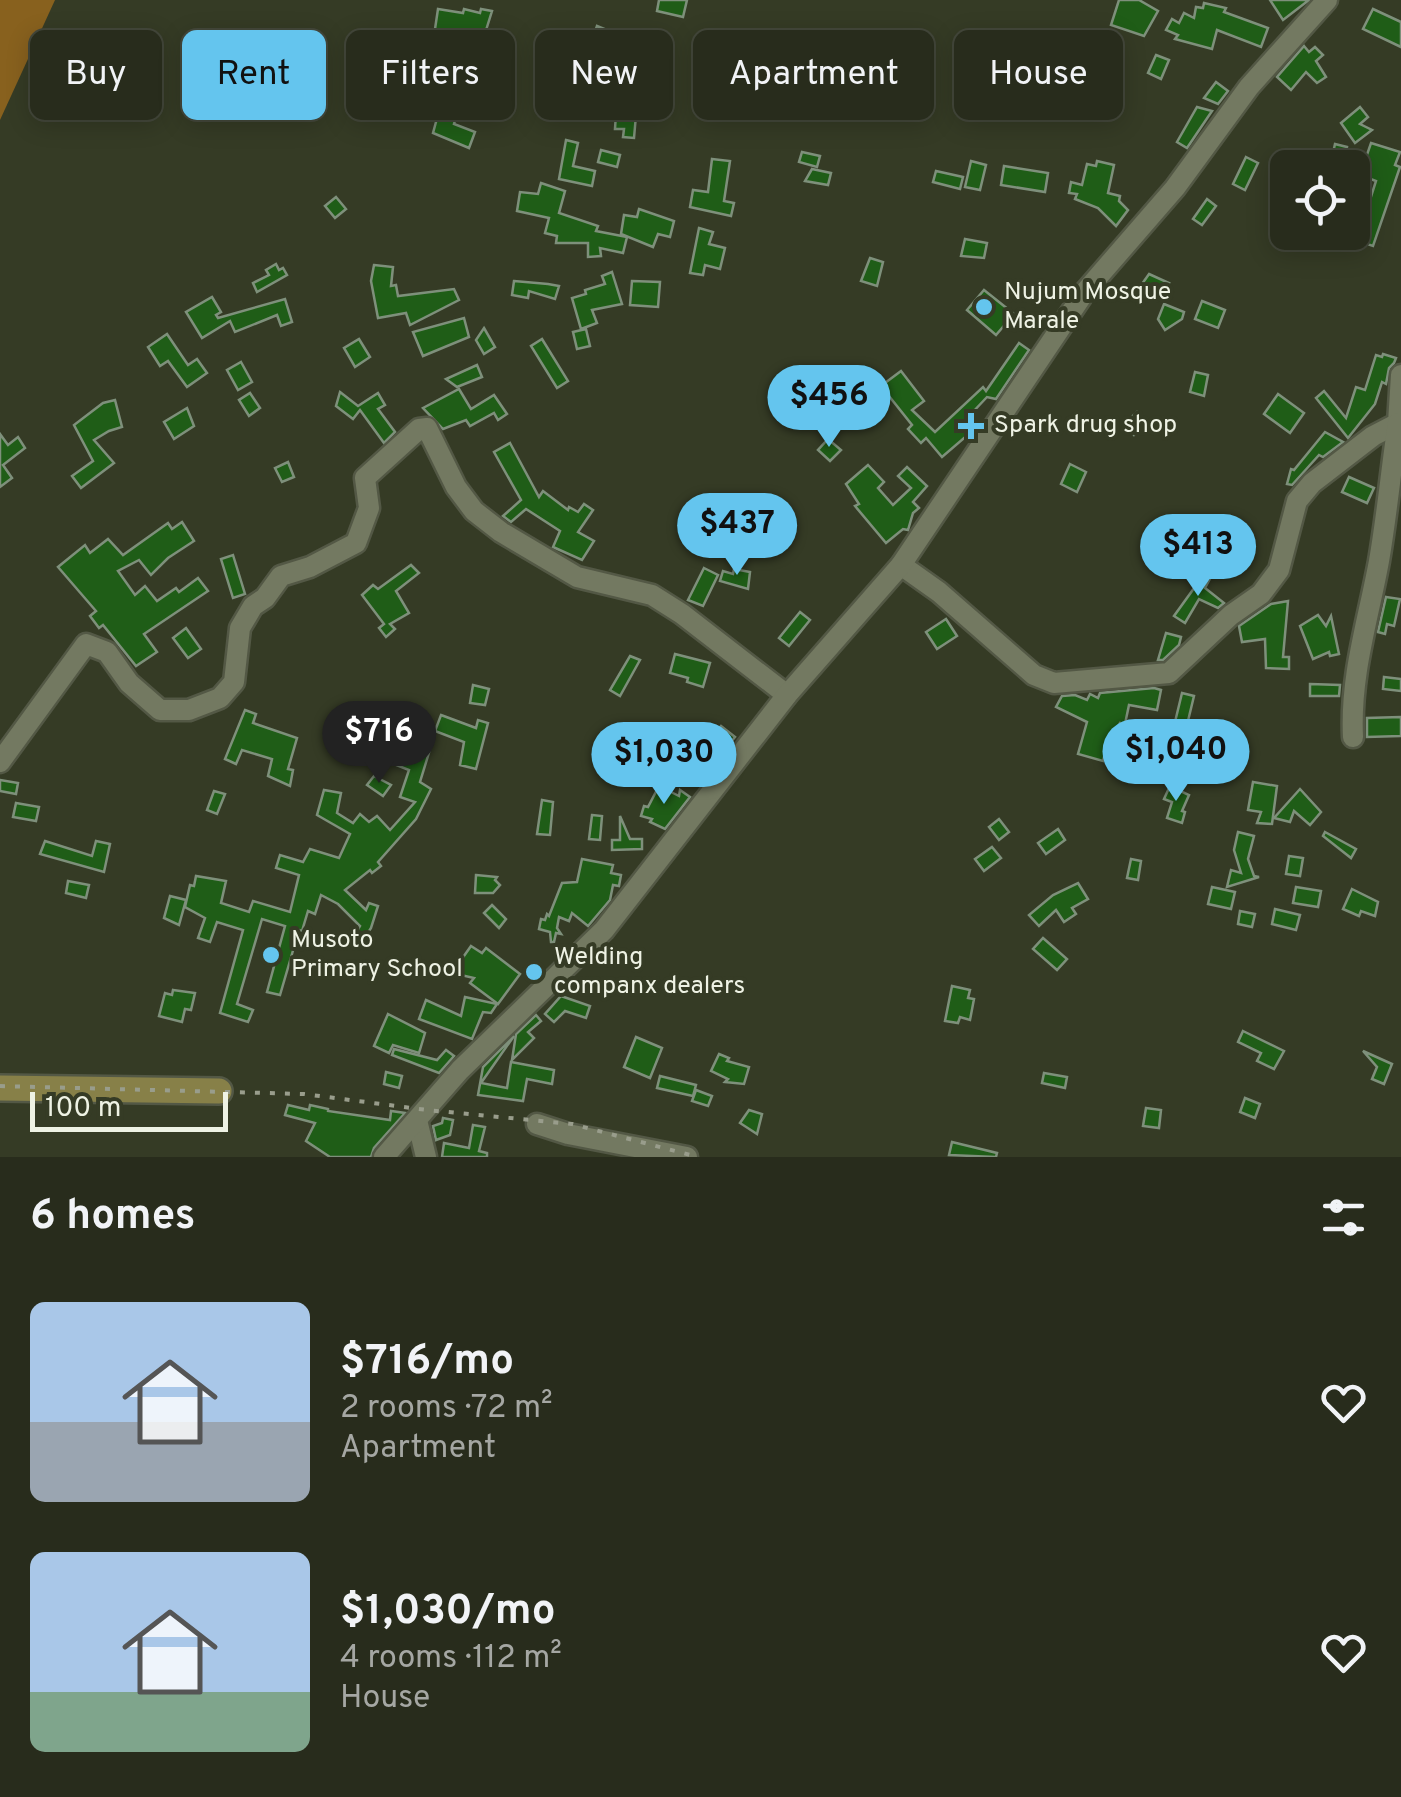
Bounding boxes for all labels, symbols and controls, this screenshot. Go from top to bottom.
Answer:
chip: Buy [30,30,162,120]
chip: Rent [182,30,326,120]
chip: Filters [346,30,515,120]
chip: New [535,30,673,120]
chip: Apartment [693,30,934,120]
chip: House [954,30,1123,120]
map controls [1270,150,1370,250]
button: locate [1270,150,1370,250]
place label: Nujum Mosque Marale [1004,277,1171,338]
marker: Nujum Mosque Marale [973,296,995,318]
pin: $456 [770,365,888,450]
text: $456 [789,377,869,417]
place label: Spark drug shop [994,410,1177,442]
marker: Spark drug shop [958,413,984,439]
pin: $437 [678,493,796,578]
text: $437 [699,505,775,545]
pin: $413 [1139,514,1257,599]
text: $413 [1162,526,1234,566]
pin: $716 [320,701,438,786]
text: $716 [344,713,414,753]
pin: $1,040 [1095,719,1257,804]
pin: $1,030 [583,722,745,807]
text: $1,040 [1124,731,1228,771]
text: $1,030 [613,734,715,774]
place label: Musoto Primary School [291,925,463,986]
place label: Welding companx dealers [554,942,745,1003]
marker: Musoto Primary School [260,944,282,966]
marker: Welding companx dealers [523,961,545,983]
scale bar [30,1087,228,1132]
text: 100 m [45,1091,121,1127]
icon: filters [1316,1190,1371,1245]
text: 6 homes [30,1191,195,1244]
text: $716/mo [340,1336,514,1389]
icon: home [110,1342,230,1462]
icon: heart [1316,1375,1371,1430]
text: 2 rooms · 72 m² [340,1389,553,1429]
text: Apartment [340,1429,496,1469]
text: $1,030/mo [340,1586,556,1639]
icon: home [110,1592,230,1712]
icon: heart [1316,1625,1371,1680]
text: 4 rooms · 112 m² [340,1639,562,1679]
text: House [340,1679,430,1719]

